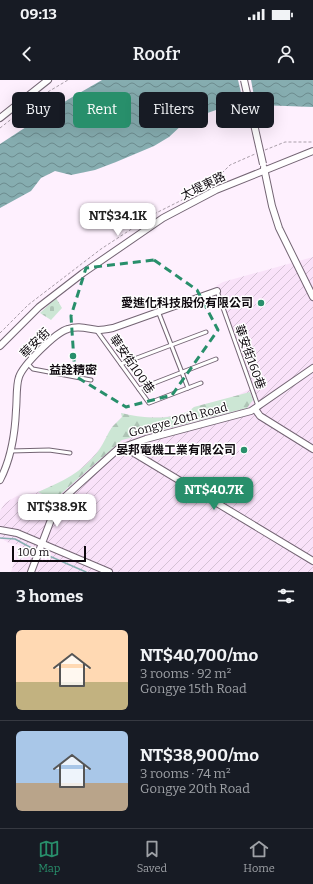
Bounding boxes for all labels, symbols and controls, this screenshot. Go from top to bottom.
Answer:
text: 09:13 [20,5,57,23]
icon: back [16,43,38,65]
text: Roofr [133,43,180,65]
icon: person [275,43,297,65]
chip: Buy [12,92,65,128]
chip: Rent [73,92,131,128]
chip: Filters [139,92,208,128]
chip: New [216,92,274,128]
street label: 太堤東路 [178,169,228,203]
pin: NT$34.1K [77,203,159,237]
text: NT$34.1K [89,208,147,223]
place label: 愛進化科技股份有限公司 [121,296,253,310]
marker: 愛進化科技股份有限公司 [256,298,266,308]
street label: 華安街160巷 [232,323,268,391]
street label: 華安街 [17,325,53,361]
street label: 華安街100巷 [107,332,157,396]
marker: 益詮精密 [68,351,78,361]
place label: 益詮精密 [49,363,97,377]
street label: Gongye 20th Road [127,400,229,440]
place label: 晏邦電機工業有限公司 [116,443,236,457]
marker: 晏邦電機工業有限公司 [239,445,249,455]
pin: NT$40.7K [173,477,255,511]
text: NT$40.7K [184,482,244,497]
pin: NT$38.9K [16,494,98,528]
text: NT$38.9K [27,499,87,514]
scale bar [12,544,86,563]
text: 100 m [18,546,49,559]
icon: filters [275,585,297,607]
text: 3 homes [16,586,83,607]
text: NT$40,700/mo [140,645,258,666]
icon: home [48,646,96,694]
text: 3 rooms · 92 m² [140,666,231,681]
text: Gongye 15th Road [140,681,247,696]
text: NT$38,900/mo [140,745,259,766]
icon: home [48,747,96,795]
text: 3 rooms · 74 m² [140,766,231,781]
text: Gongye 20th Road [140,781,250,796]
tab: Map [38,838,60,875]
tab: Saved [137,838,167,875]
tab: Home [243,838,275,875]

